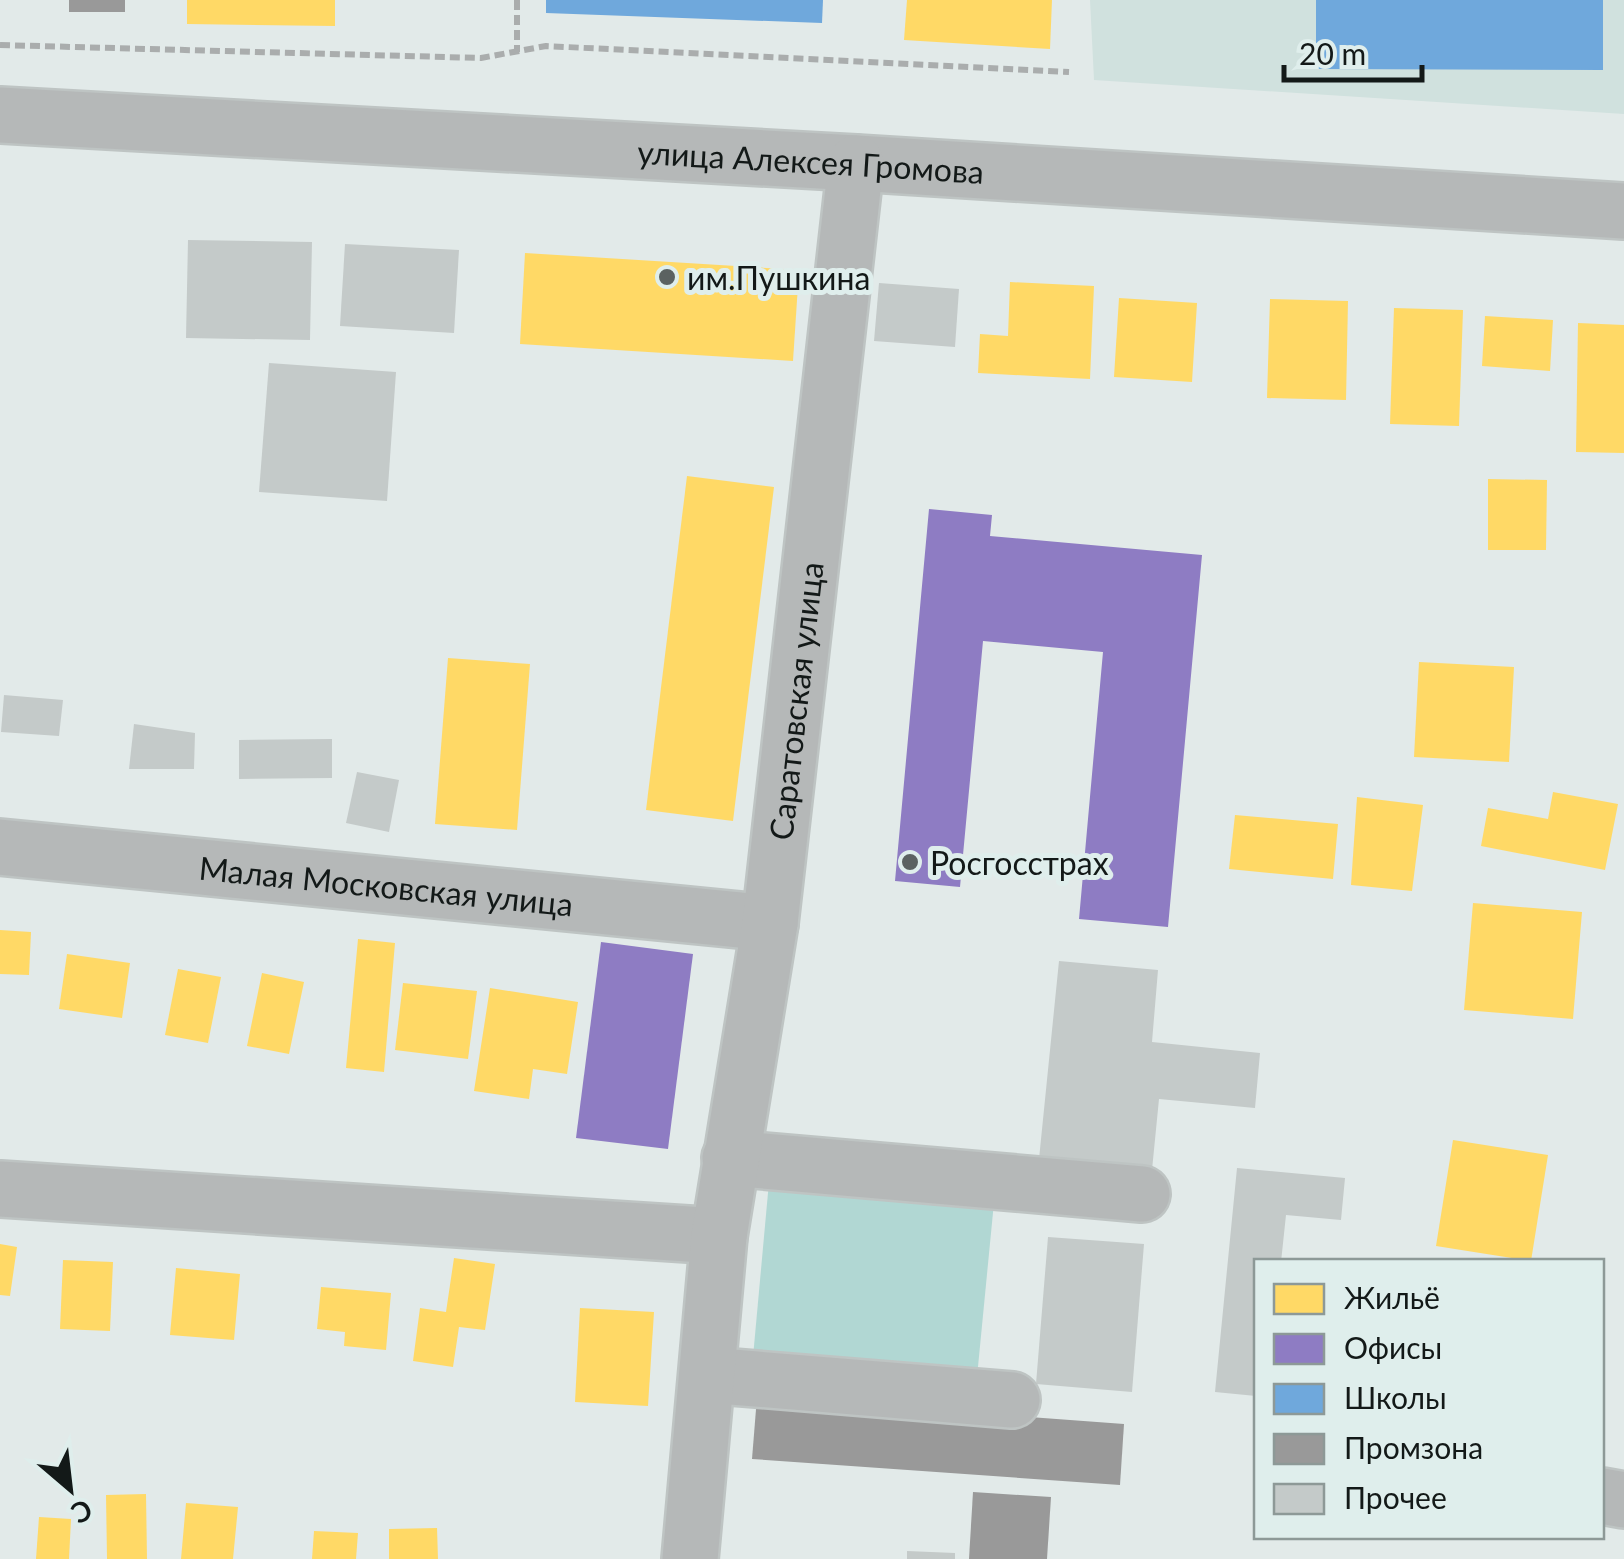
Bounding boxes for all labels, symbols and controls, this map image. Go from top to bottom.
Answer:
scale bar [1284,20,1422,82]
text: 20 m [1299,35,1366,71]
street label: улица Алексея Громова [636,131,985,190]
place label: им.Пушкина [687,258,870,297]
marker: им.Пушкина [656,266,678,288]
street label: Саратовская улица [760,560,830,842]
place label: Росгосстрах [930,843,1109,882]
street label: Малая Московская улица [197,847,575,923]
marker: Росгосстрах [899,851,921,873]
legend [1254,1259,1604,1539]
text: Жильё [1344,1279,1440,1315]
text: Офисы [1344,1329,1442,1365]
text: Школы [1344,1379,1447,1415]
text: Промзона [1344,1429,1483,1465]
north arrow [20,1439,120,1539]
text: Прочее [1344,1479,1447,1515]
text: С [66,1493,98,1532]

